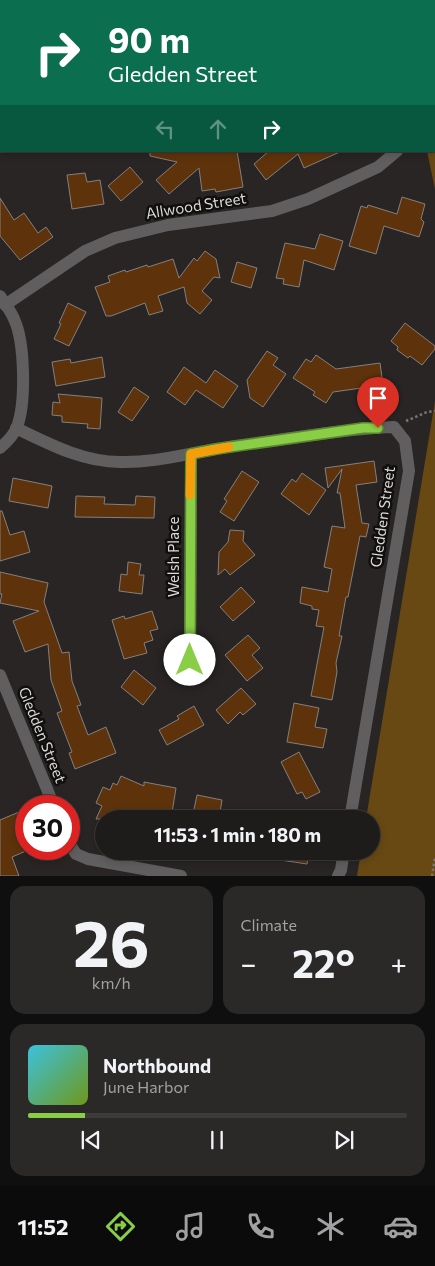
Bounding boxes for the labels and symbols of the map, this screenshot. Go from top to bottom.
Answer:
street label: Allwood Street [144,188,247,222]
pin [357,377,399,428]
street label: Gledden Street [366,465,398,569]
street label: Welsh Place [164,517,182,597]
position arrow [163,633,215,685]
street label: Gledden Street [16,684,70,785]
speed limit sign: 30 [15,795,80,860]

